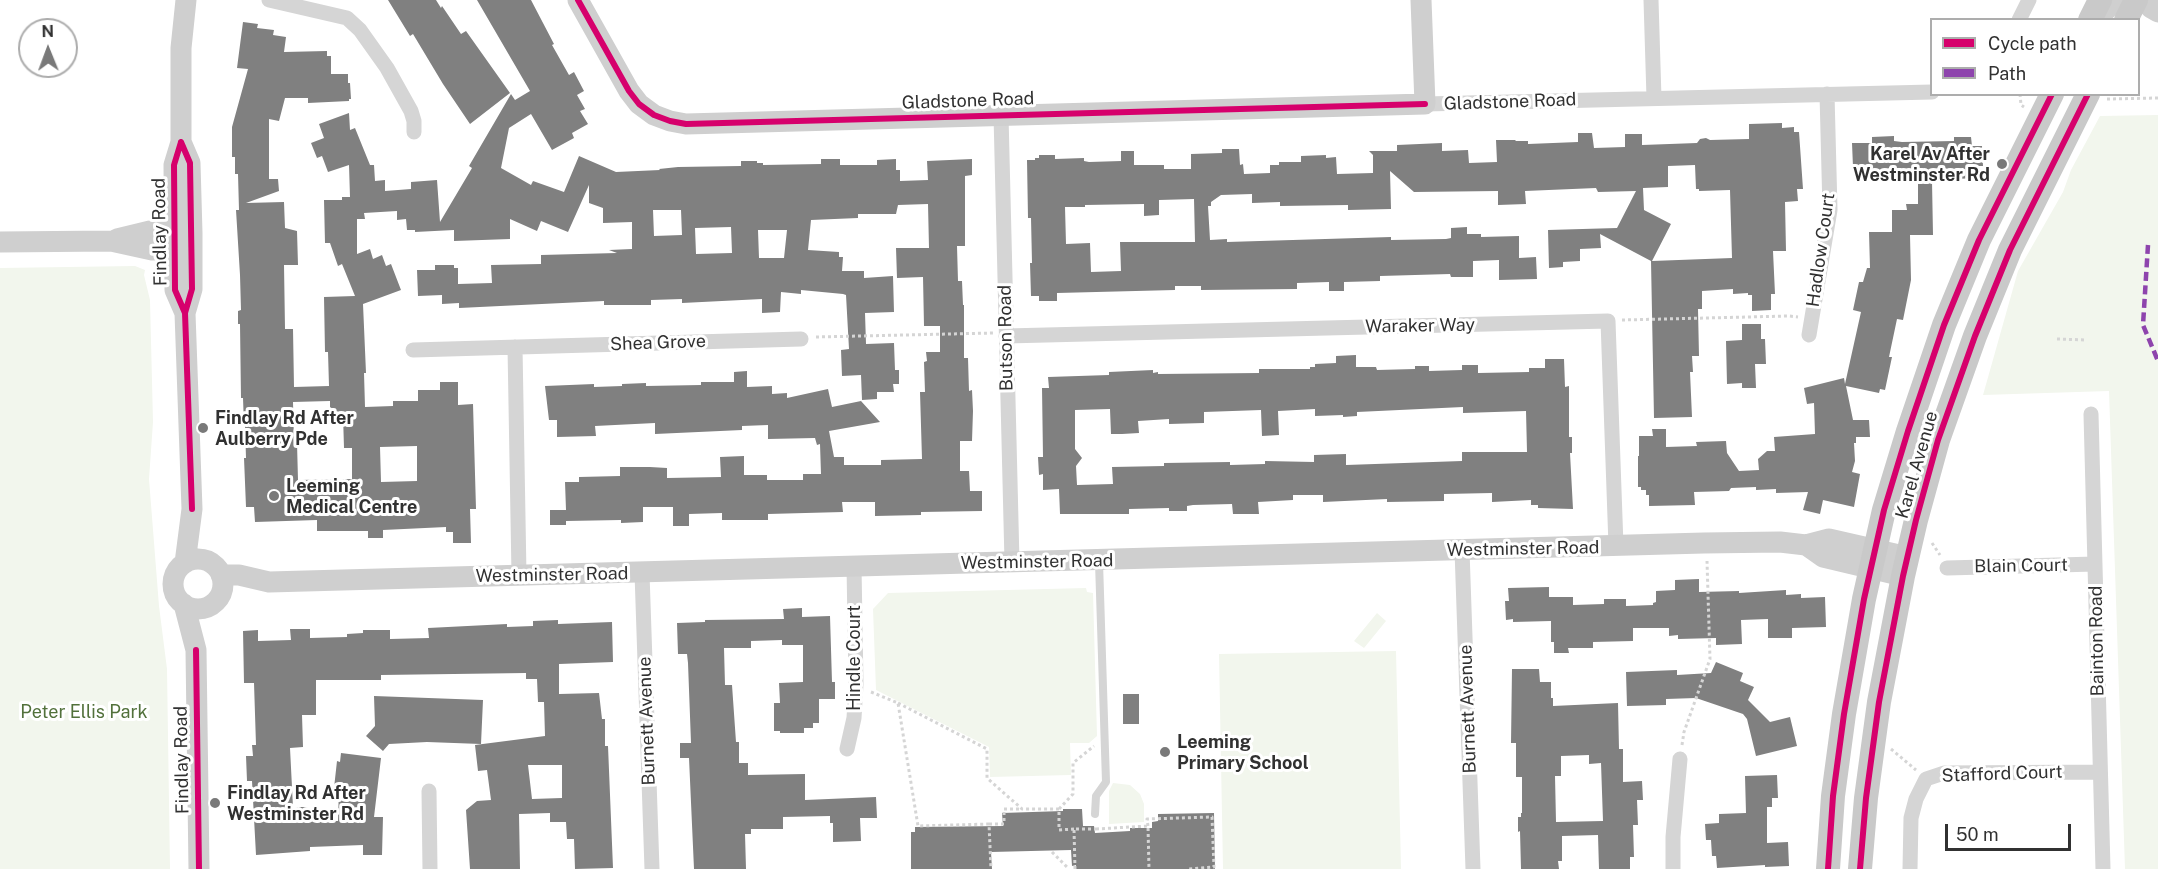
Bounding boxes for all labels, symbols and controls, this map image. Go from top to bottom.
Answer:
north arrow [18,18,78,78]
legend [1930,18,2140,96]
text: N [41,22,54,41]
text: Cycle path [1988,33,2077,54]
text: Path [1988,63,2026,84]
street label: Gladstone Road [901,88,1035,114]
street label: Gladstone Road [1443,89,1577,115]
place label: Karel Av After Westminster Rd [1853,143,1990,186]
marker: Karel Av After Westminster Rd [1995,157,2009,171]
street label: Findlay Road [148,178,172,286]
street label: Hadlow Court [1802,192,1840,308]
street label: Butson Road [994,285,1018,391]
street label: Waraker Way [1365,314,1475,338]
street label: Shea Grove [610,331,706,355]
place label: Findlay Rd After Aulberry Pde [215,407,354,450]
street label: Karel Avenue [1891,409,1943,521]
marker: Findlay Rd After Aulberry Pde [196,421,210,435]
place label: Leeming Medical Centre [286,475,417,518]
marker: Leeming Medical Centre [267,489,281,503]
street label: Westminster Road [1446,537,1600,561]
street label: Westminster Road [960,550,1114,574]
street label: Blain Court [1974,554,2068,578]
street label: Westminster Road [475,563,629,587]
street label: Bainton Road [2085,585,2109,697]
street label: Hindle Court [843,605,865,711]
street label: Burnett Avenue [1455,644,1481,774]
street label: Burnett Avenue [634,656,660,786]
park label: Peter Ellis Park [20,701,148,723]
street label: Findlay Road [170,706,194,814]
place label: Leeming Primary School [1177,731,1309,774]
marker: Leeming Primary School [1158,745,1172,759]
street label: Stafford Court [1941,761,2063,787]
place label: Findlay Rd After Westminster Rd [227,782,366,824]
marker: Findlay Rd After Westminster Rd [208,796,222,810]
scale bar [1948,812,2074,850]
text: 50 m [1956,824,1999,845]

